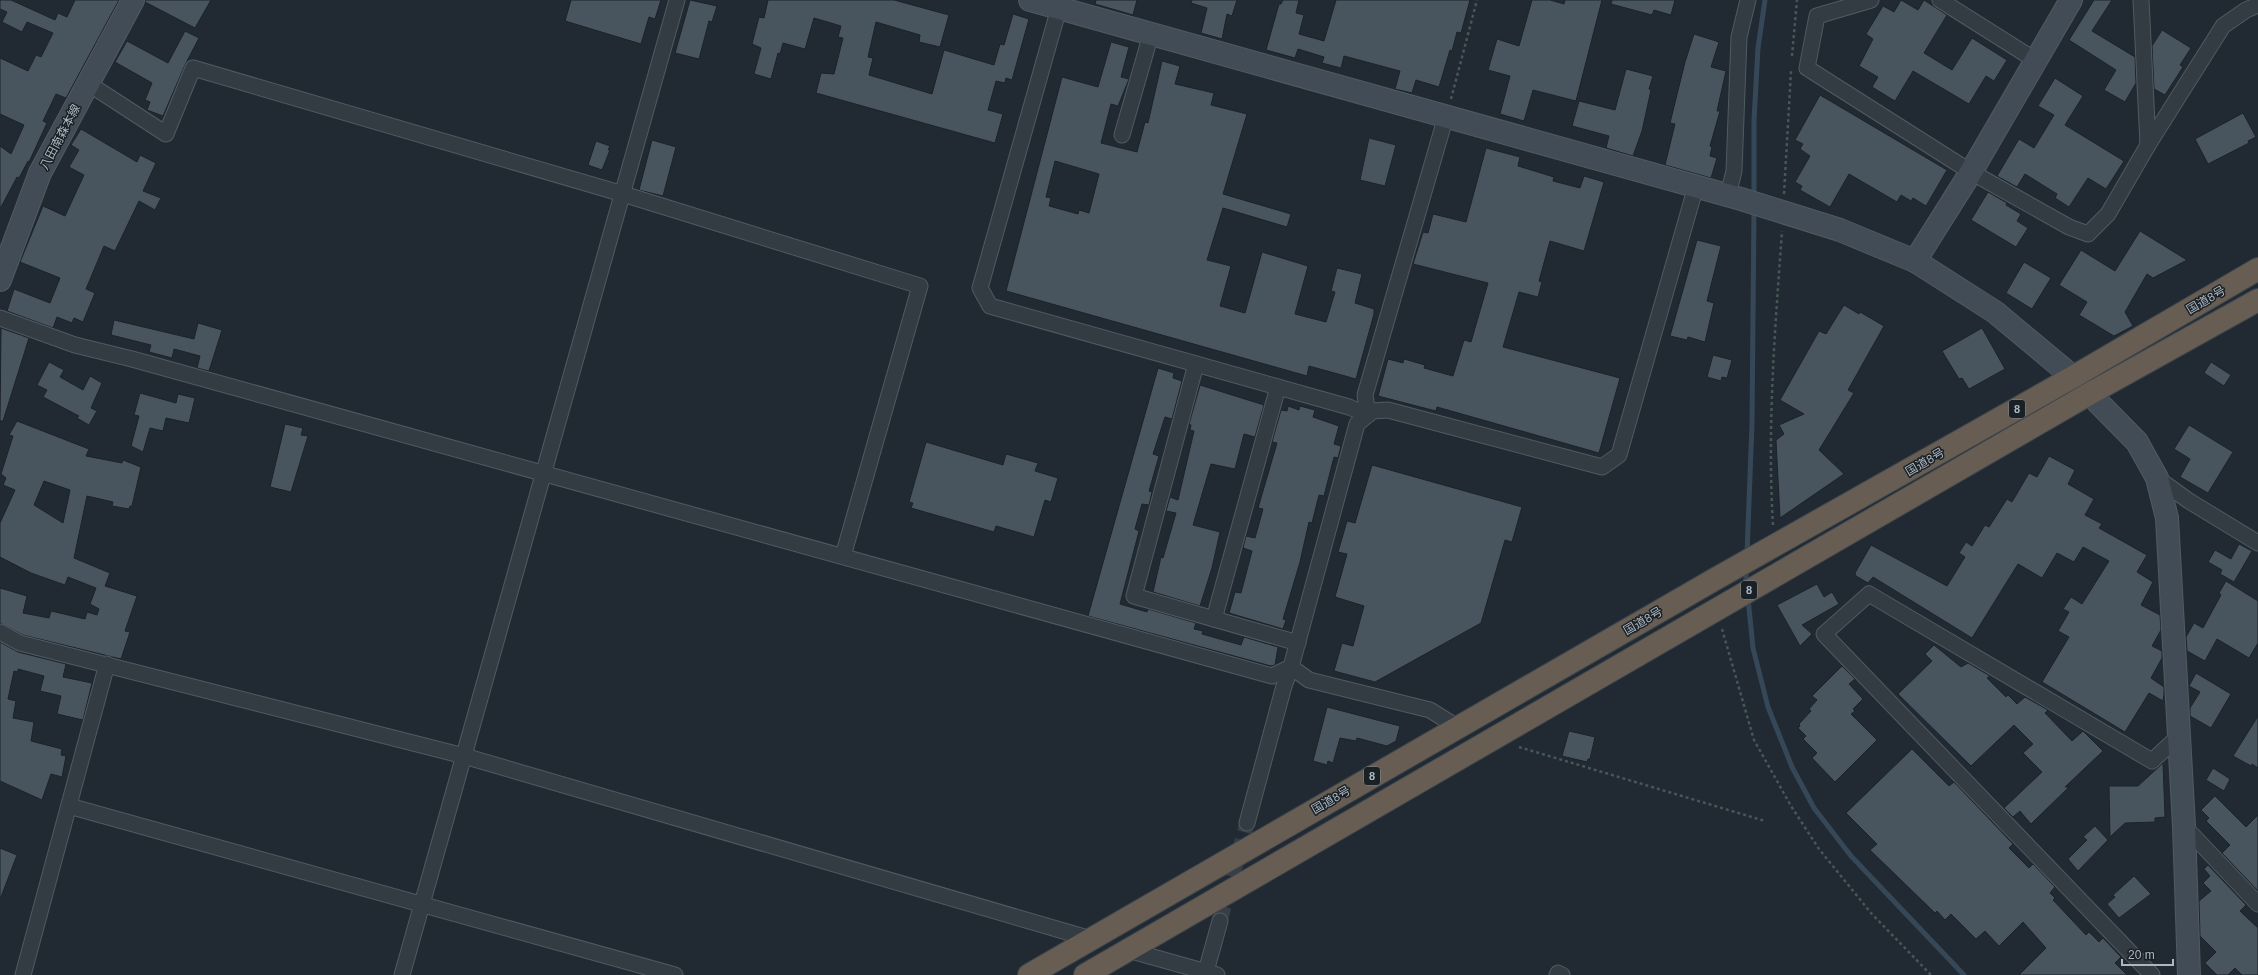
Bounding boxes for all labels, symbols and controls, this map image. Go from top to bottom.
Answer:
street label: 八田南森本線 [37,102,83,172]
street label: 国道8号 [2184,283,2228,317]
road number: 8 [2009,400,2025,418]
street label: 国道8号 [1903,445,1947,479]
road number: 8 [1741,581,1757,599]
street label: 国道8号 [1621,604,1665,638]
road number: 8 [1364,767,1380,785]
street label: 国道8号 [1309,783,1353,817]
scale bar [2122,941,2173,967]
text: 20 m [2128,948,2155,962]

